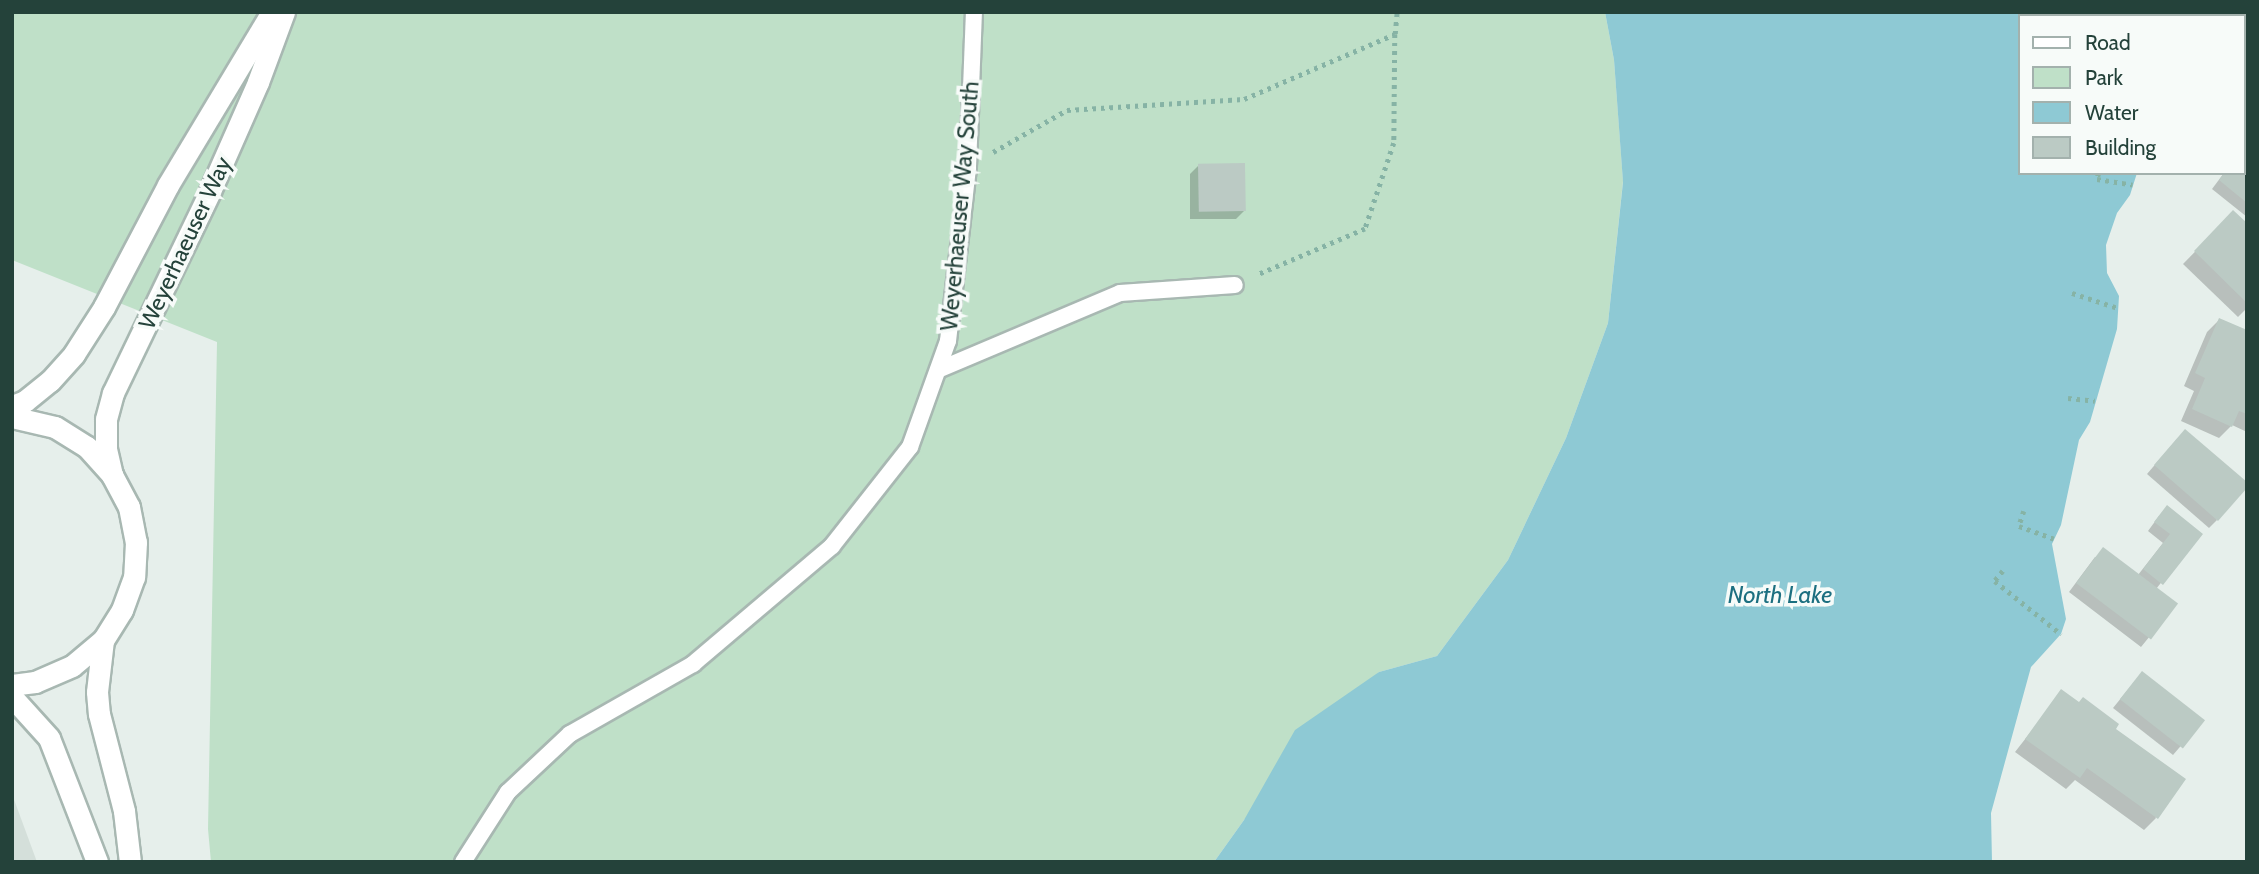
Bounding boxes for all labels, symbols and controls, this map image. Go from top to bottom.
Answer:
legend [2018,14,2245,175]
text: Road [2085,30,2131,55]
text: Park [2085,65,2123,90]
street label: Weyerhaeuser Way South [935,80,985,332]
text: Water [2085,100,2138,125]
text: Building [2085,135,2156,160]
street label: Weyerhaeuser Way [133,152,237,334]
water label: North Lake [1728,581,1832,609]

